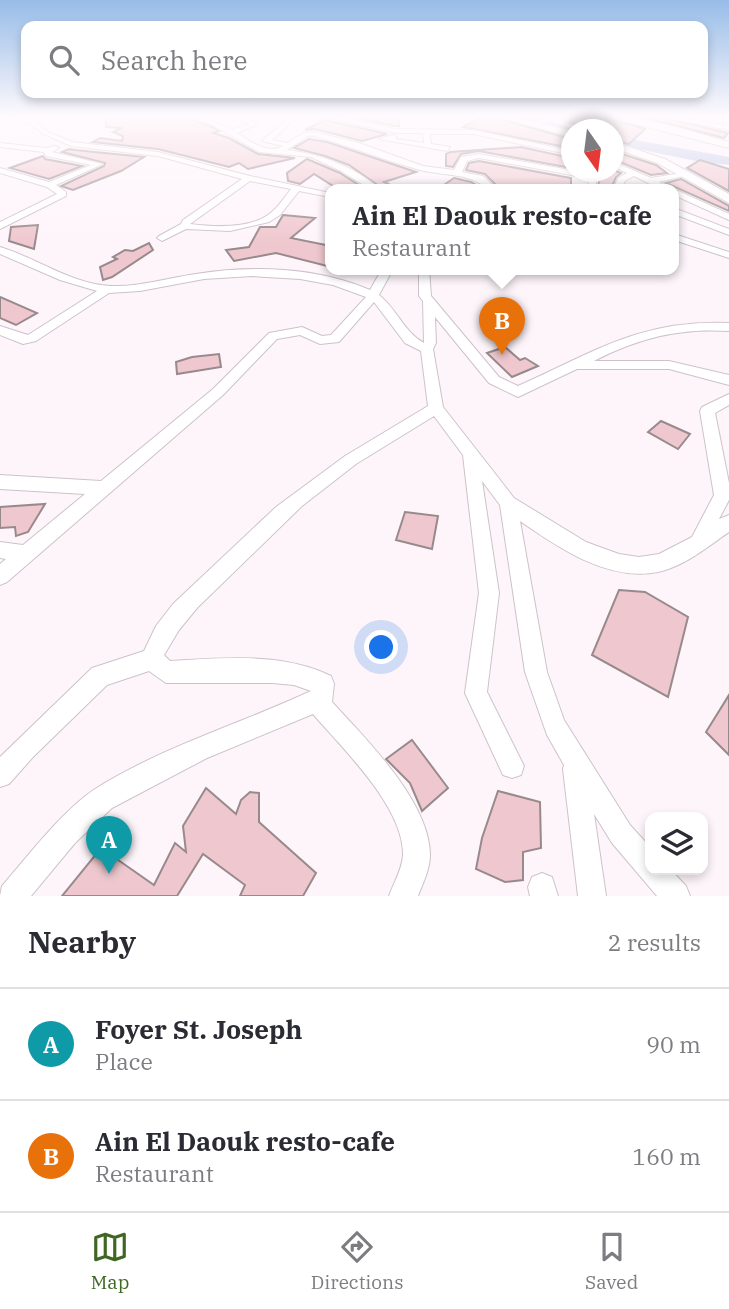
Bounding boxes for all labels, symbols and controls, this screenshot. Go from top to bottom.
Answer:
search box [21,21,708,98]
icon: search [45,41,83,79]
text: Search here [101,43,247,77]
north arrow [561,119,624,182]
popup [325,184,679,275]
text: Ain El Daouk resto-cafe [352,198,652,232]
text: Restaurant [352,232,471,262]
pin: B [479,297,525,355]
your location [364,630,398,664]
map controls [645,812,708,875]
button: layers [645,812,708,875]
pin: A [86,816,132,874]
text: Nearby [28,922,136,961]
text: 2 results [608,927,701,957]
text: Foyer St. Joseph [95,1012,302,1046]
text: A [43,1029,59,1059]
text: 90 m [646,1029,701,1059]
text: Place [95,1046,153,1076]
text: Ain El Daouk resto-cafe [95,1124,395,1158]
text: B [43,1141,59,1171]
text: 160 m [632,1141,701,1171]
text: Restaurant [95,1158,214,1188]
tab: Map [91,1228,129,1294]
tab: Directions [311,1228,404,1294]
tab: Saved [585,1228,638,1294]

